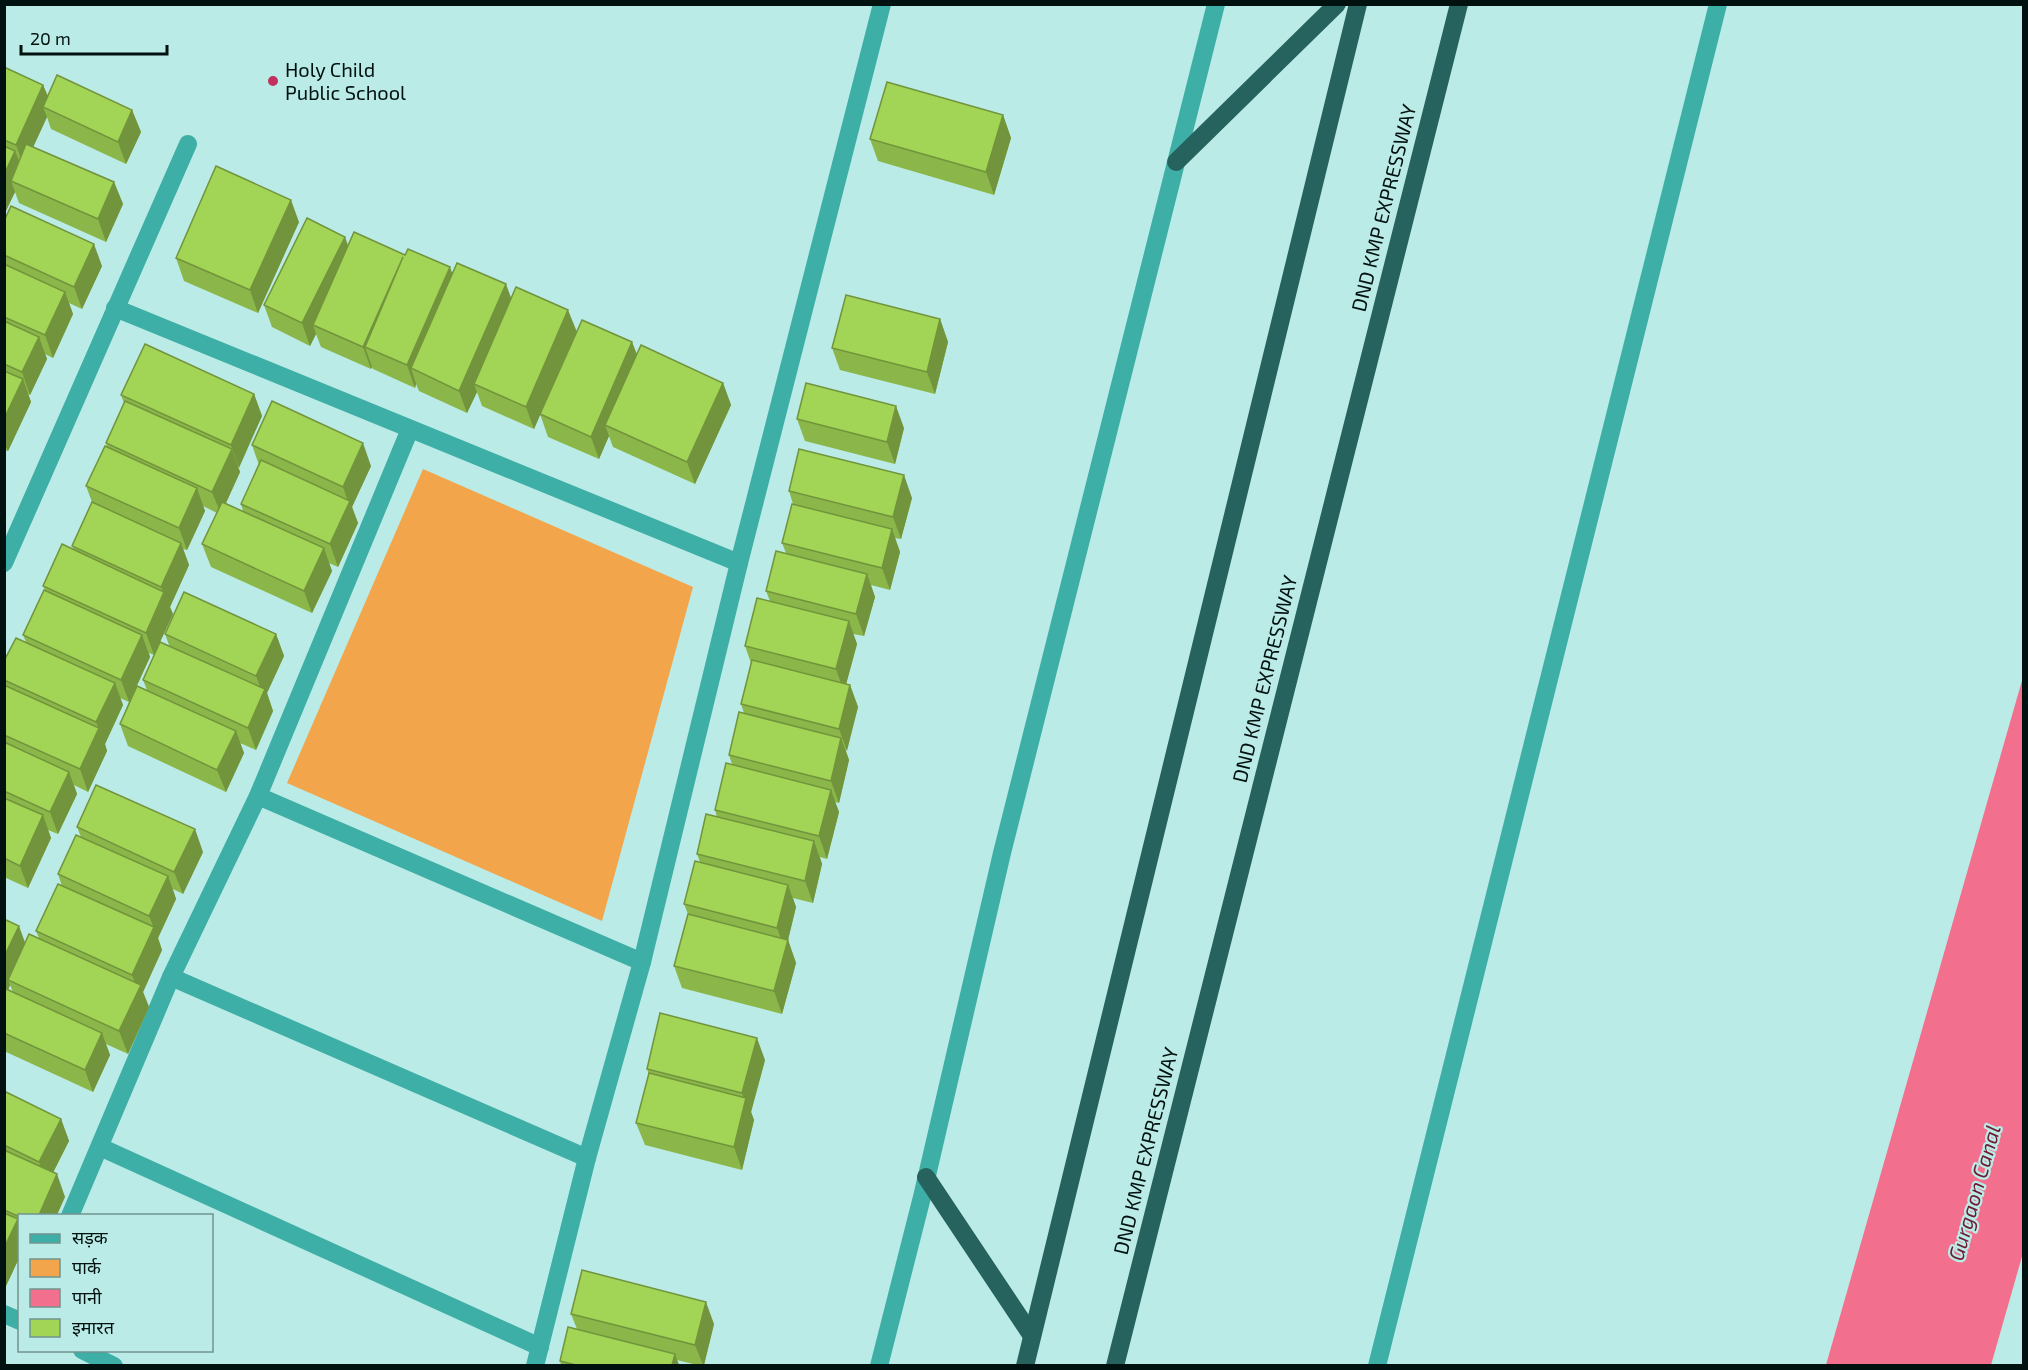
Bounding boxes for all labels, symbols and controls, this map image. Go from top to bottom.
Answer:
scale bar [21,18,166,56]
text: 20 m [30,27,71,49]
place label: Holy Child Public School [285,57,406,104]
marker: Holy Child Public School [266,74,280,88]
street label: DND KMP EXPRESSWAY [1346,101,1421,314]
street label: DND KMP EXPRESSWAY [1227,572,1302,785]
street label: DND KMP EXPRESSWAY [1108,1044,1183,1257]
water label: Gurgaon Canal [1942,1122,2005,1263]
legend [18,1214,213,1352]
text: सड़क [72,1226,109,1248]
text: पार्क [72,1256,102,1278]
text: पानी [72,1286,102,1308]
text: इमारत [72,1316,115,1338]

